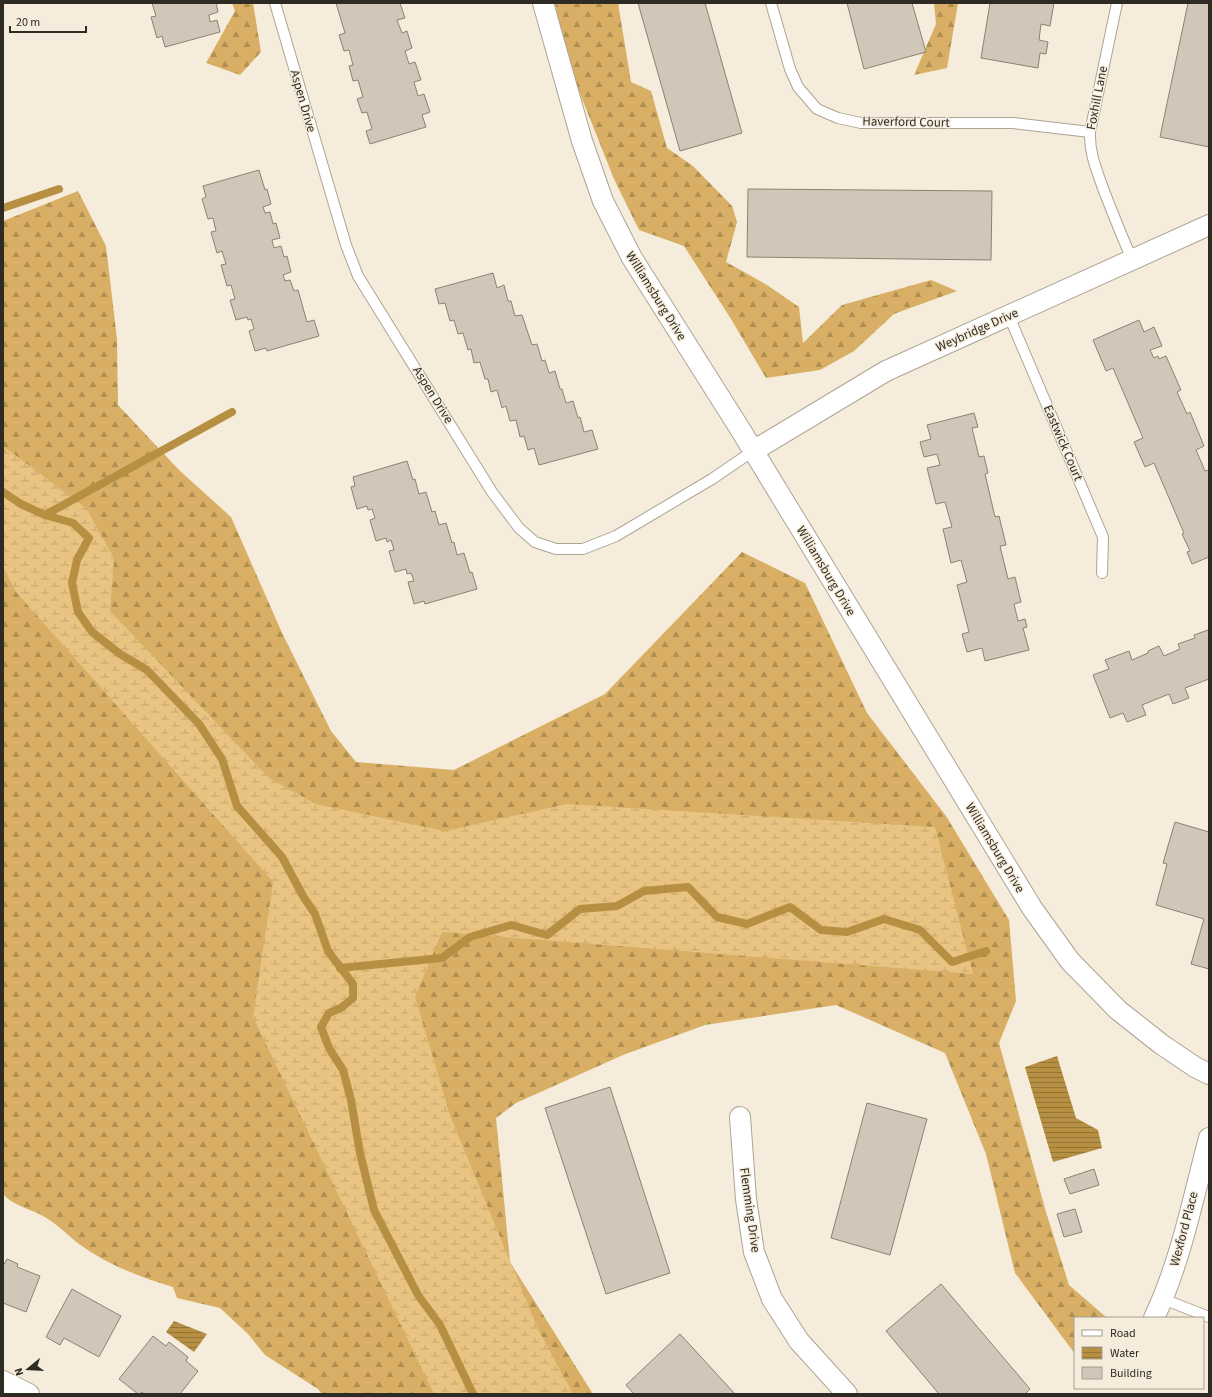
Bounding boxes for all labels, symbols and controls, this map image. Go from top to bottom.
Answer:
scale bar [10,8,86,34]
text: 20 m [16,14,40,31]
street label: Foxhill Lane [1082,64,1112,132]
street label: Aspen Drive [285,68,321,134]
street label: Haverford Court [862,112,950,132]
street label: Williamsburg Drive [621,248,691,344]
street label: Weybridge Drive [933,304,1021,356]
street label: Aspen Drive [408,363,458,427]
street label: Eastwick Court [1039,402,1087,484]
street label: Williamsburg Drive [792,523,860,619]
street label: Williamsburg Drive [961,800,1029,896]
street label: Flemming Drive [735,1166,765,1254]
street label: Wexford Place [1165,1190,1203,1268]
legend [1074,1317,1204,1389]
text: Road [1110,1325,1136,1342]
text: Water [1110,1345,1140,1362]
north arrow [8,1349,48,1389]
text: Building [1110,1365,1152,1382]
text: N [11,1366,27,1378]

